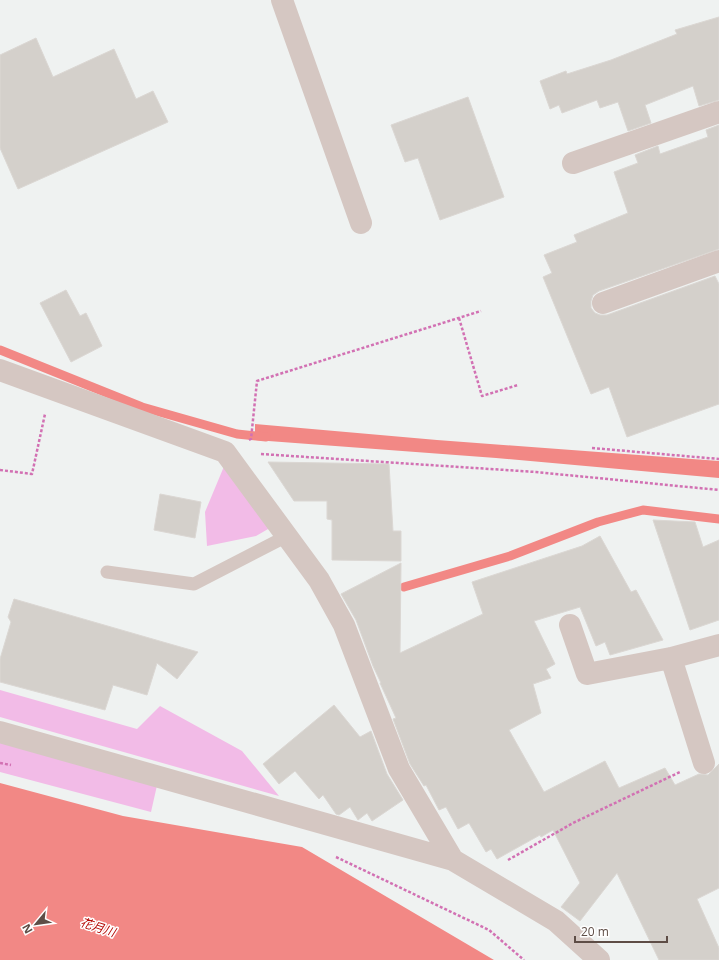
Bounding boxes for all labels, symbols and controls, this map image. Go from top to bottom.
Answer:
north arrow [16,904,56,944]
water label: 花月川 [78,913,120,941]
scale bar [575,918,667,944]
text: N [18,922,36,937]
text: 20 m [581,923,609,940]

